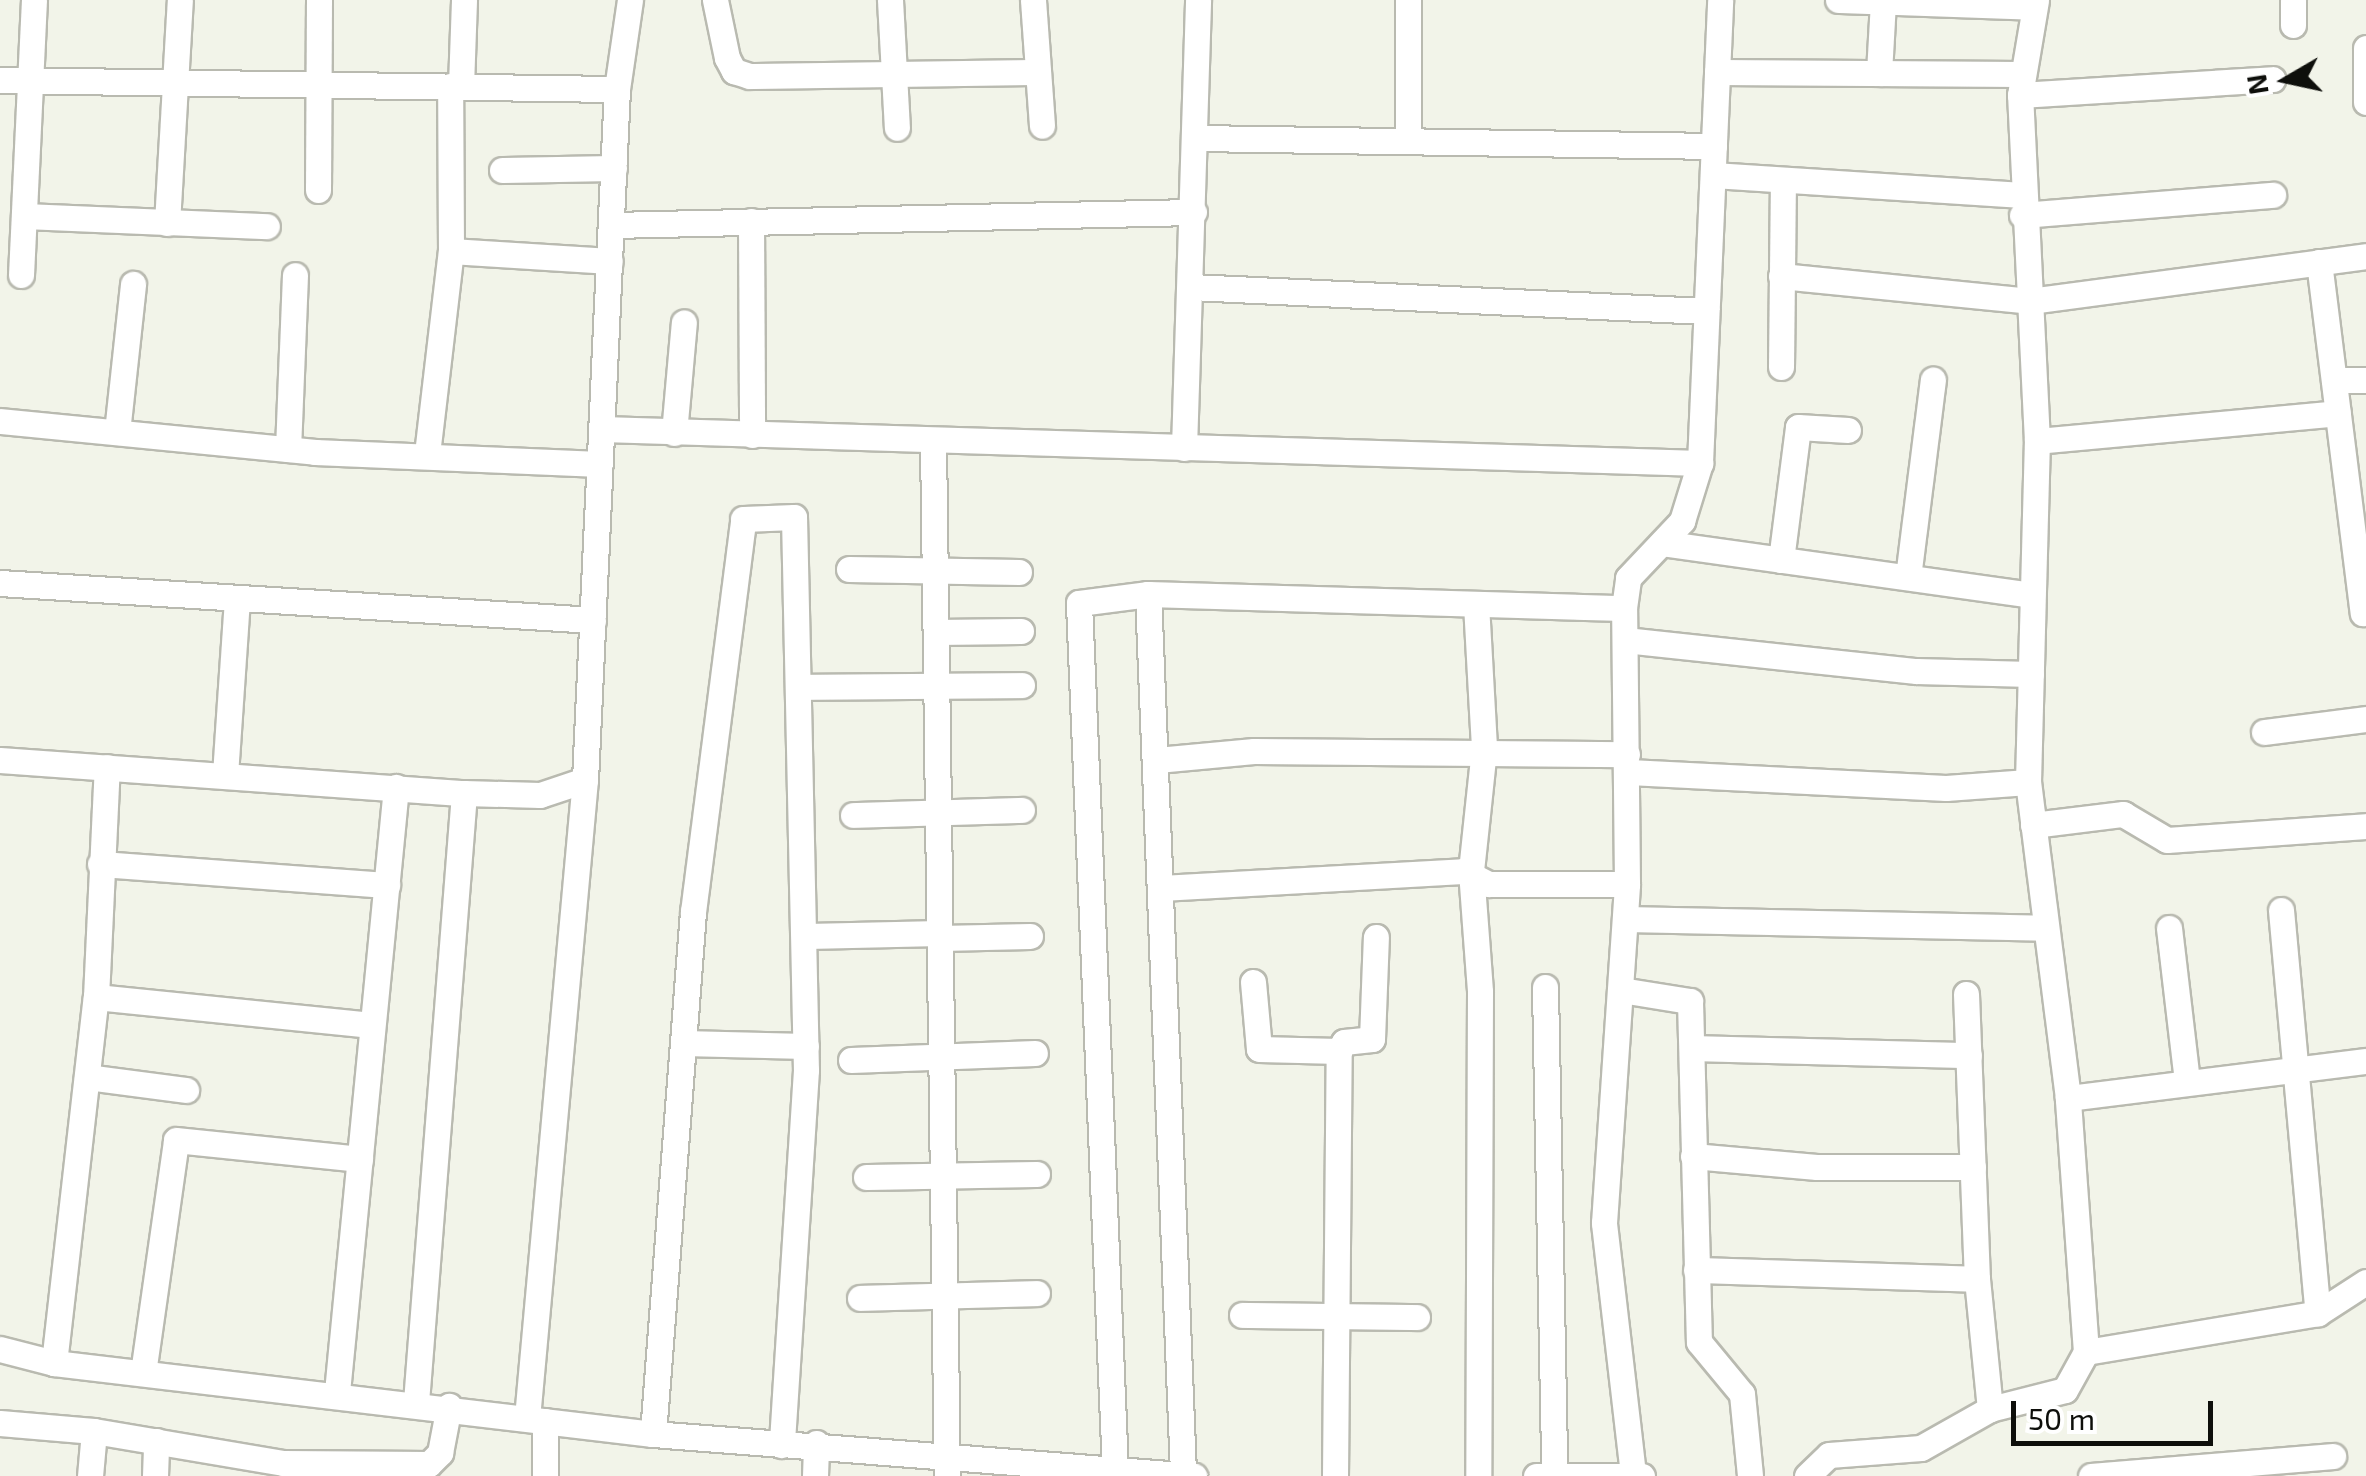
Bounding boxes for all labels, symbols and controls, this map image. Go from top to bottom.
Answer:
north arrow [2236,30,2336,130]
text: N [2238,72,2275,97]
scale bar [2016,1381,2218,1443]
text: 50 m [2028,1400,2095,1436]

